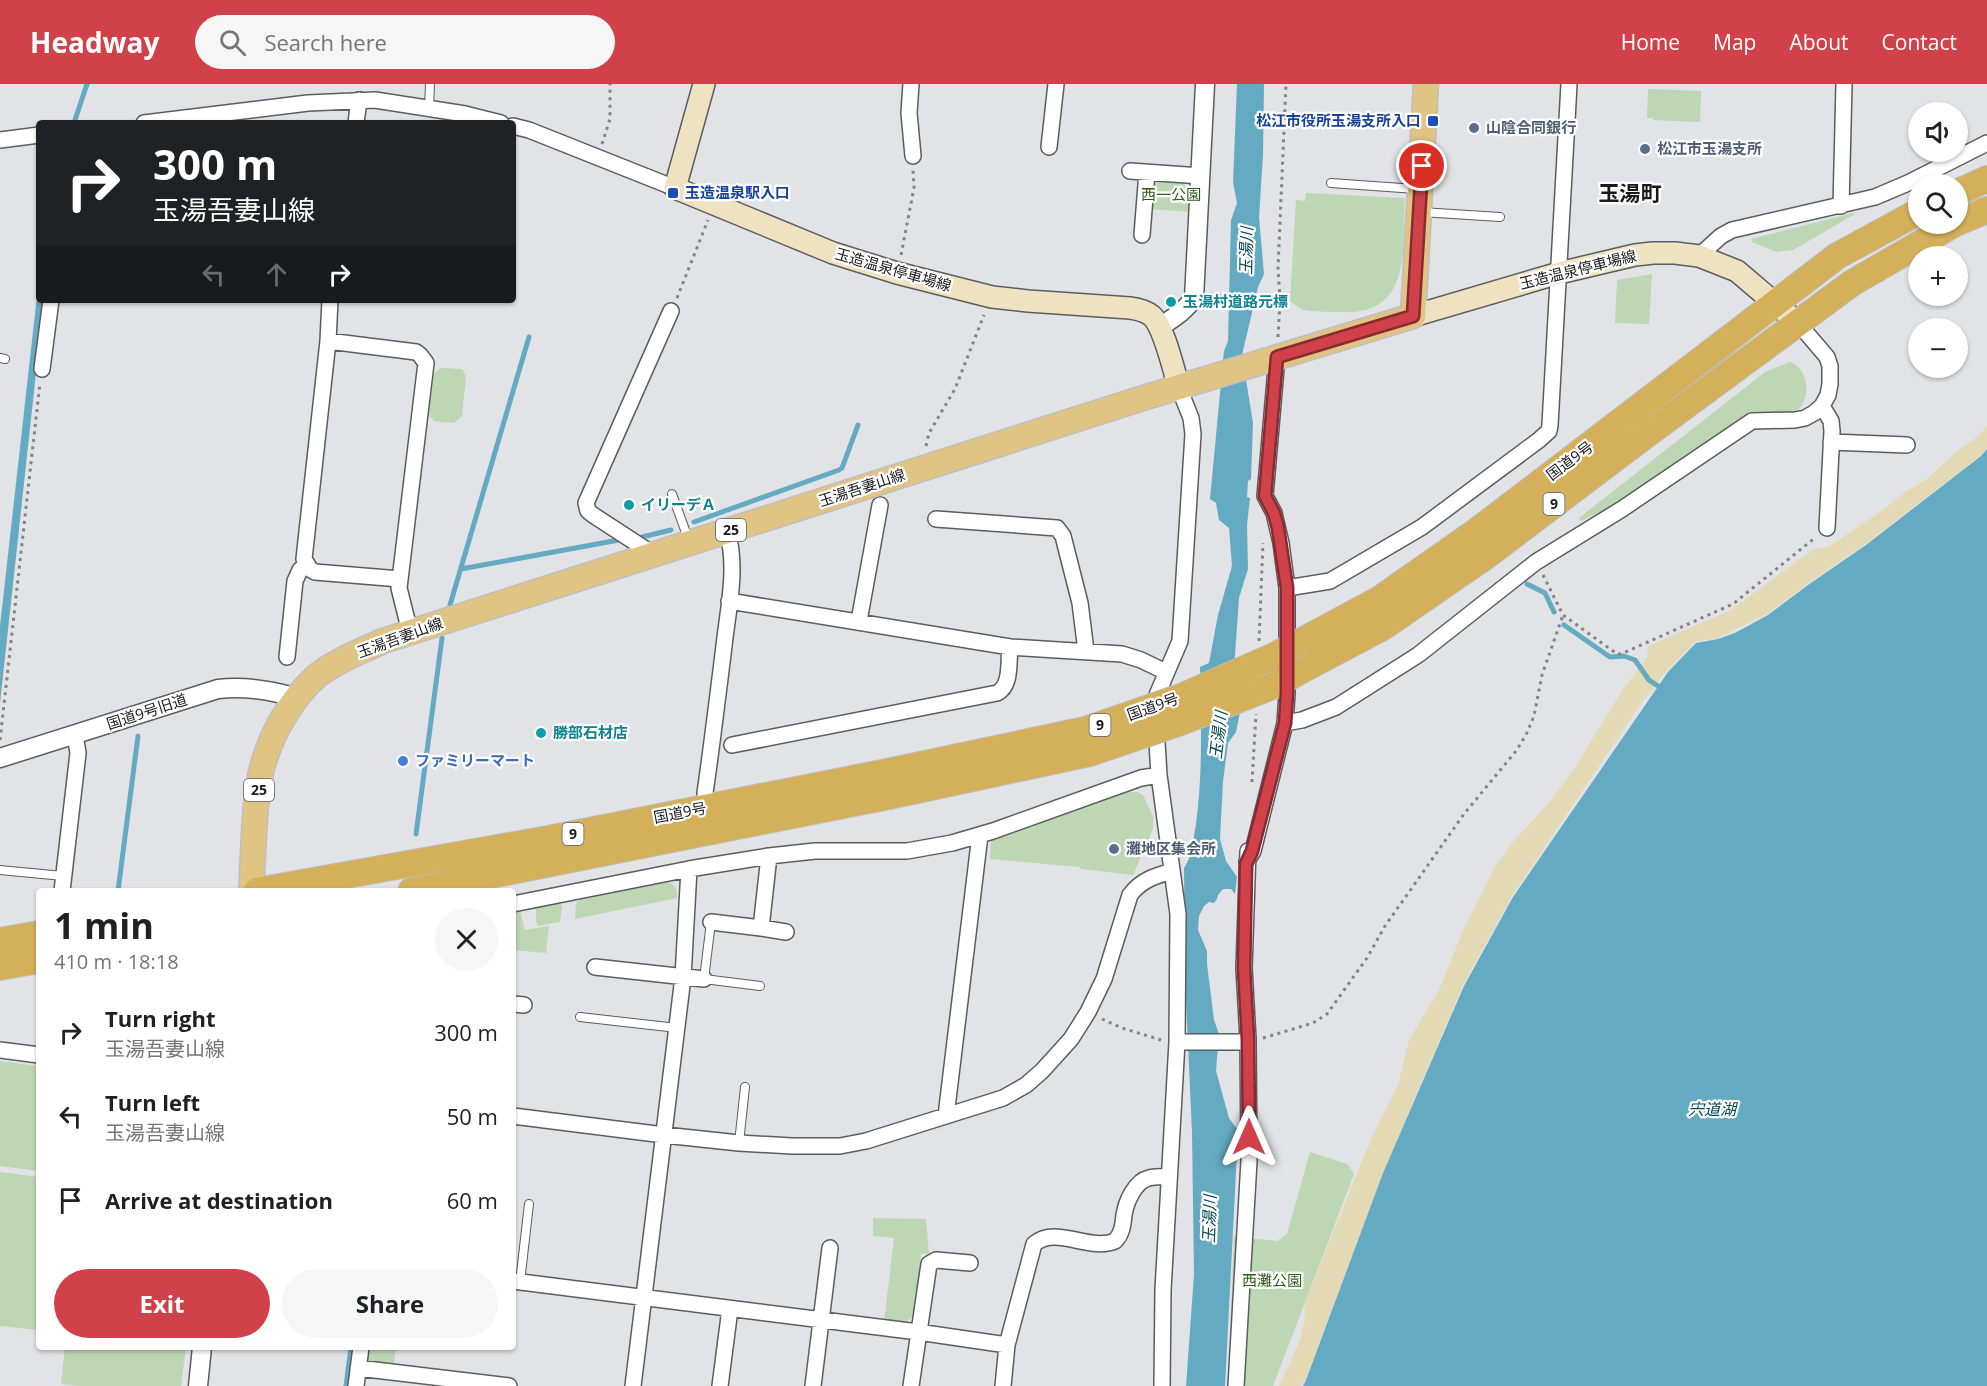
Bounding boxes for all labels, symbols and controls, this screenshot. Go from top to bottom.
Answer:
search box [195,15,615,69]
text: Headway [30,23,159,61]
icon: search [216,26,249,59]
text: Search here [264,27,387,57]
text: Home [1621,28,1680,56]
text: Map [1713,28,1756,56]
text: About [1789,28,1849,56]
text: Contact [1882,28,1957,56]
map controls [1908,102,1968,378]
button: sound [1908,102,1968,162]
place label: 松江市役所玉湯支所入口 [1256,110,1421,130]
marker: 松江市役所玉湯支所入口 [1426,114,1440,128]
place label: 山陰合同銀行 [1486,117,1576,137]
marker: 山陰合同銀行 [1467,121,1481,135]
text: 300 m [153,135,277,192]
place label: 松江市玉湯支所 [1657,138,1762,158]
pin [1396,140,1447,191]
marker: 松江市玉湯支所 [1638,142,1652,156]
icon: right [54,144,132,222]
icon: arrive [1405,149,1438,182]
button: search [1908,174,1968,234]
district label: 玉湯町 [1599,179,1662,207]
place label: 玉造温泉駅入口 [685,182,790,202]
park label: 西一公園 [1141,184,1201,204]
marker: 玉造温泉駅入口 [666,186,680,200]
text: 玉湯吾妻山線 [153,191,315,228]
water label: 玉湯川 [1235,225,1257,275]
street label: 玉造温泉停車場線 [833,243,954,295]
street label: 玉造温泉停車場線 [1517,245,1638,293]
button: + [1908,246,1968,306]
icon: left [197,258,230,291]
icon: ahead [260,258,293,291]
icon: right [323,258,356,291]
place label: 玉湯村道路元標 [1183,291,1288,311]
marker: 玉湯村道路元標 [1164,295,1178,309]
button: − [1908,318,1968,378]
street label: 国道9号 [1542,436,1597,484]
street label: 玉湯吾妻山線 [816,464,908,510]
road number: 9 [1544,493,1564,515]
place label: イリーデＡ [641,494,716,514]
marker: イリーデＡ [622,498,636,512]
road number: 25 [716,519,746,541]
street label: 玉湯吾妻山線 [354,612,445,662]
street label: 国道9号 [1124,688,1181,725]
street label: 国道9号旧道 [104,689,190,733]
water label: 玉湯川 [1204,708,1232,760]
road number: 9 [1090,714,1110,736]
place label: 勝部石材店 [553,722,628,742]
marker: 勝部石材店 [534,726,548,740]
place label: ファミリーマート [415,750,535,770]
marker: ファミリーマート [396,754,410,768]
road number: 25 [244,779,274,801]
street label: 国道9号 [652,797,708,827]
road number: 9 [562,823,584,845]
place label: 灘地区集会所 [1126,838,1216,858]
marker: 灘地区集会所 [1107,842,1121,856]
text: 1 min [54,901,154,950]
button: close [435,908,498,971]
text: 410 m · 18:18 [54,948,179,975]
text: Turn right [105,1003,216,1033]
icon: right [54,1016,87,1049]
text: 300 m [434,1017,498,1047]
text: 玉湯吾妻山線 [105,1035,225,1062]
text: Turn left [105,1087,200,1117]
water label: 宍道湖 [1688,1098,1739,1120]
icon: left [54,1100,87,1133]
text: 50 m [447,1101,498,1131]
position arrow [1217,1105,1281,1169]
text: 玉湯吾妻山線 [105,1119,225,1146]
icon: arrive [54,1184,87,1217]
text: Arrive at destination [105,1185,333,1215]
text: 60 m [447,1185,498,1215]
water label: 玉湯川 [1197,1193,1221,1243]
button: Exit [54,1269,270,1338]
button: Share [282,1269,498,1338]
park label: 西灘公園 [1242,1270,1302,1290]

